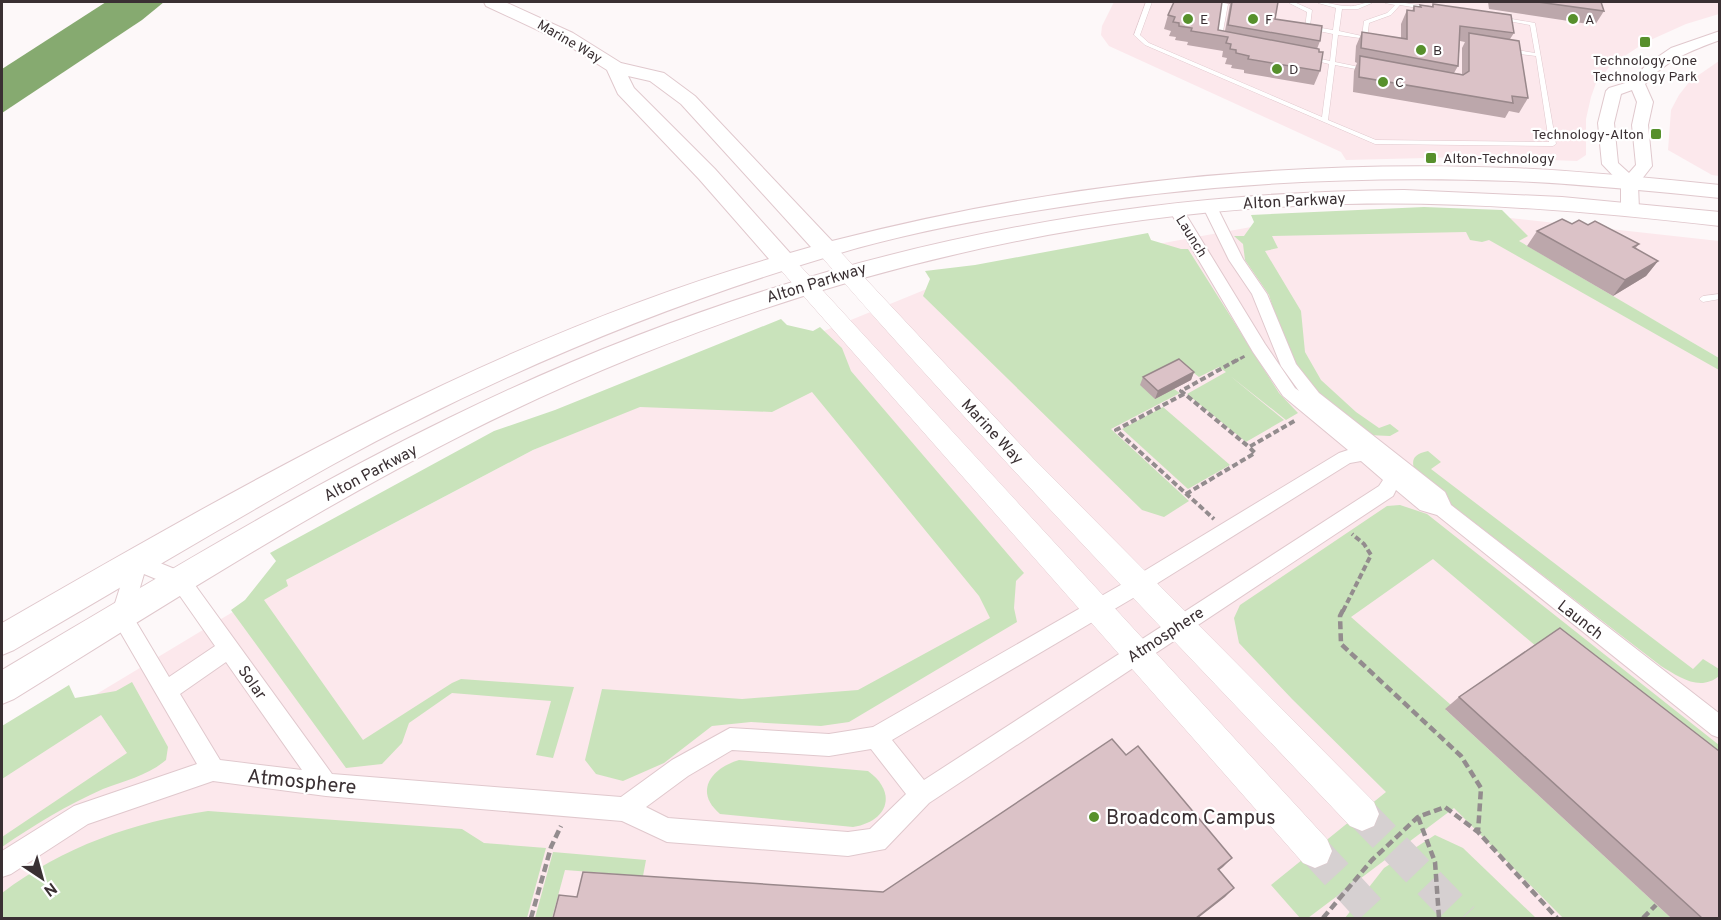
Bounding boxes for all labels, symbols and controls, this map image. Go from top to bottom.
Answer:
marker: E [1181,12,1195,26]
place label: E [1200,12,1208,29]
marker: F [1246,12,1260,26]
place label: F [1265,12,1273,29]
marker: A [1566,12,1580,26]
place label: A [1585,12,1595,29]
street label: Marine Way [534,17,605,68]
marker: Technology-One Technology Park [1638,35,1652,49]
marker: B [1414,43,1428,57]
place label: B [1433,43,1442,60]
place label: Technology-One Technology Park [1593,53,1697,86]
marker: D [1270,62,1284,76]
place label: D [1289,62,1299,79]
marker: C [1376,75,1390,89]
place label: C [1395,75,1404,92]
place label: Technology-Alton [1532,127,1644,144]
marker: Technology-Alton [1649,127,1663,141]
marker: Alton-Technology [1424,151,1438,165]
place label: Alton-Technology [1443,151,1555,168]
street label: Alton Parkway [1242,189,1346,215]
street label: Launch [1171,213,1210,261]
street label: Alton Parkway [764,259,869,309]
street label: Marine Way [956,395,1027,469]
street label: Alton Parkway [321,441,421,507]
street label: Launch [1553,596,1607,645]
street label: Atmosphere [1124,603,1208,668]
street label: Solar [232,662,270,704]
street label: Atmosphere [246,764,358,802]
place label: Broadcom Campus [1106,806,1276,832]
marker: Broadcom Campus [1087,810,1101,824]
north arrow [12,848,72,908]
text: N [39,877,60,900]

